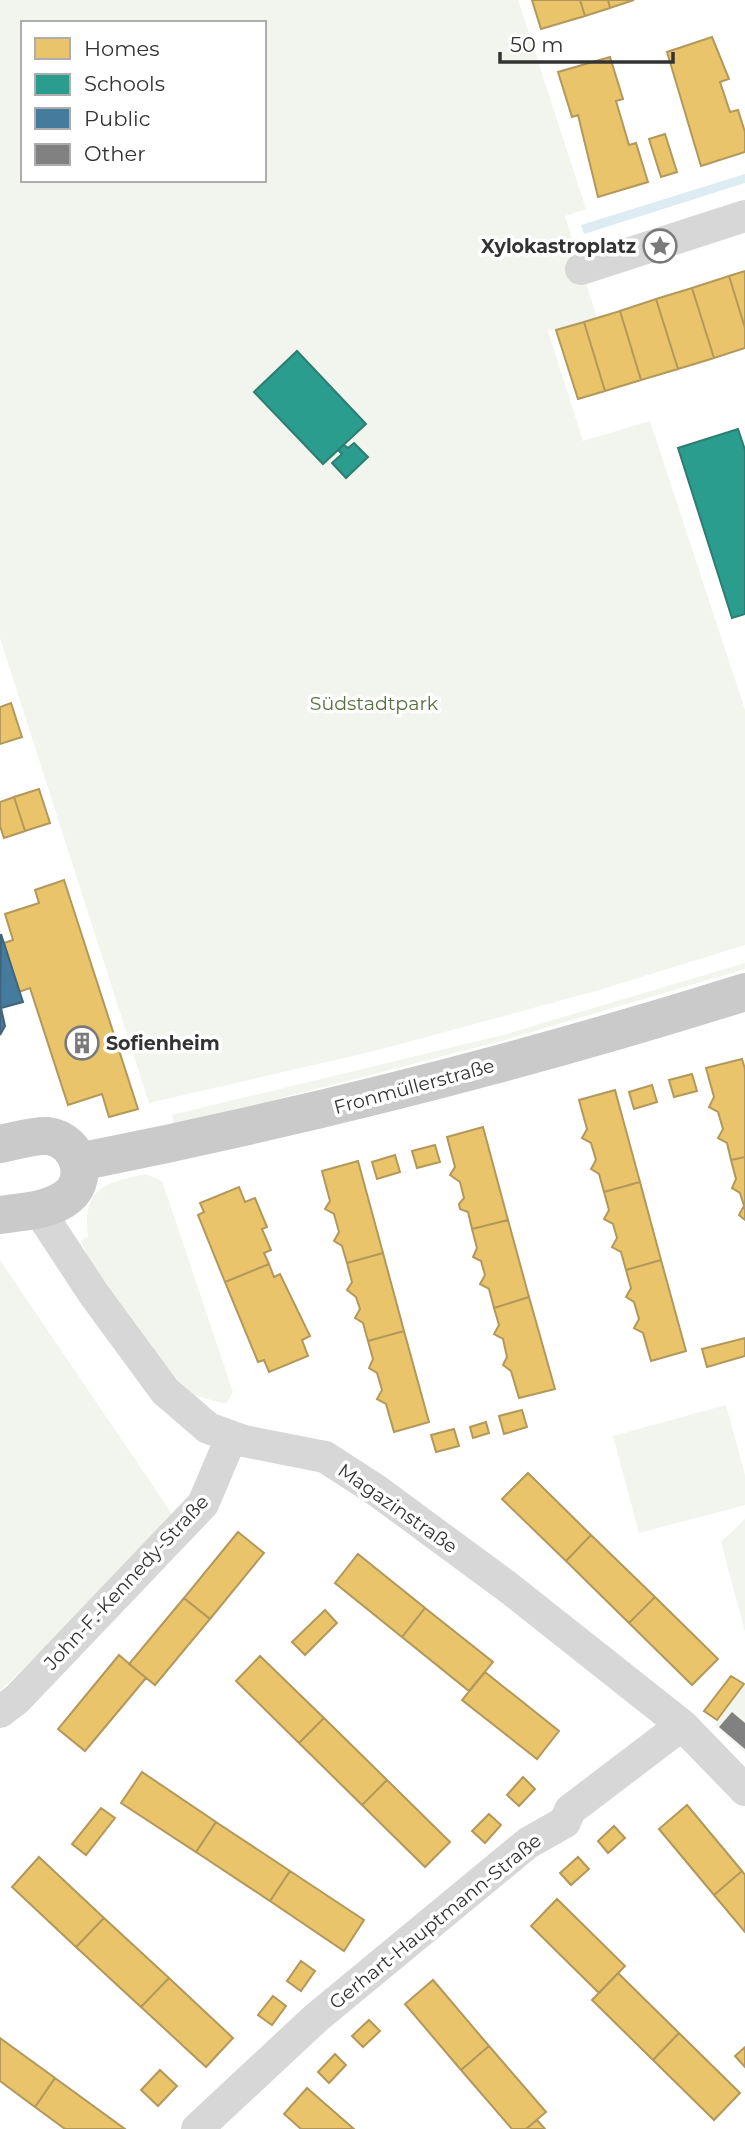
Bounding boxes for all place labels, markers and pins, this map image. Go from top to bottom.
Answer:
place icon: Xylokastroplatz [641,227,679,265]
place label: Xylokastroplatz [481,235,636,258]
building icon: Sofienheim [63,1024,101,1062]
place label: Sofienheim [106,1032,220,1055]

